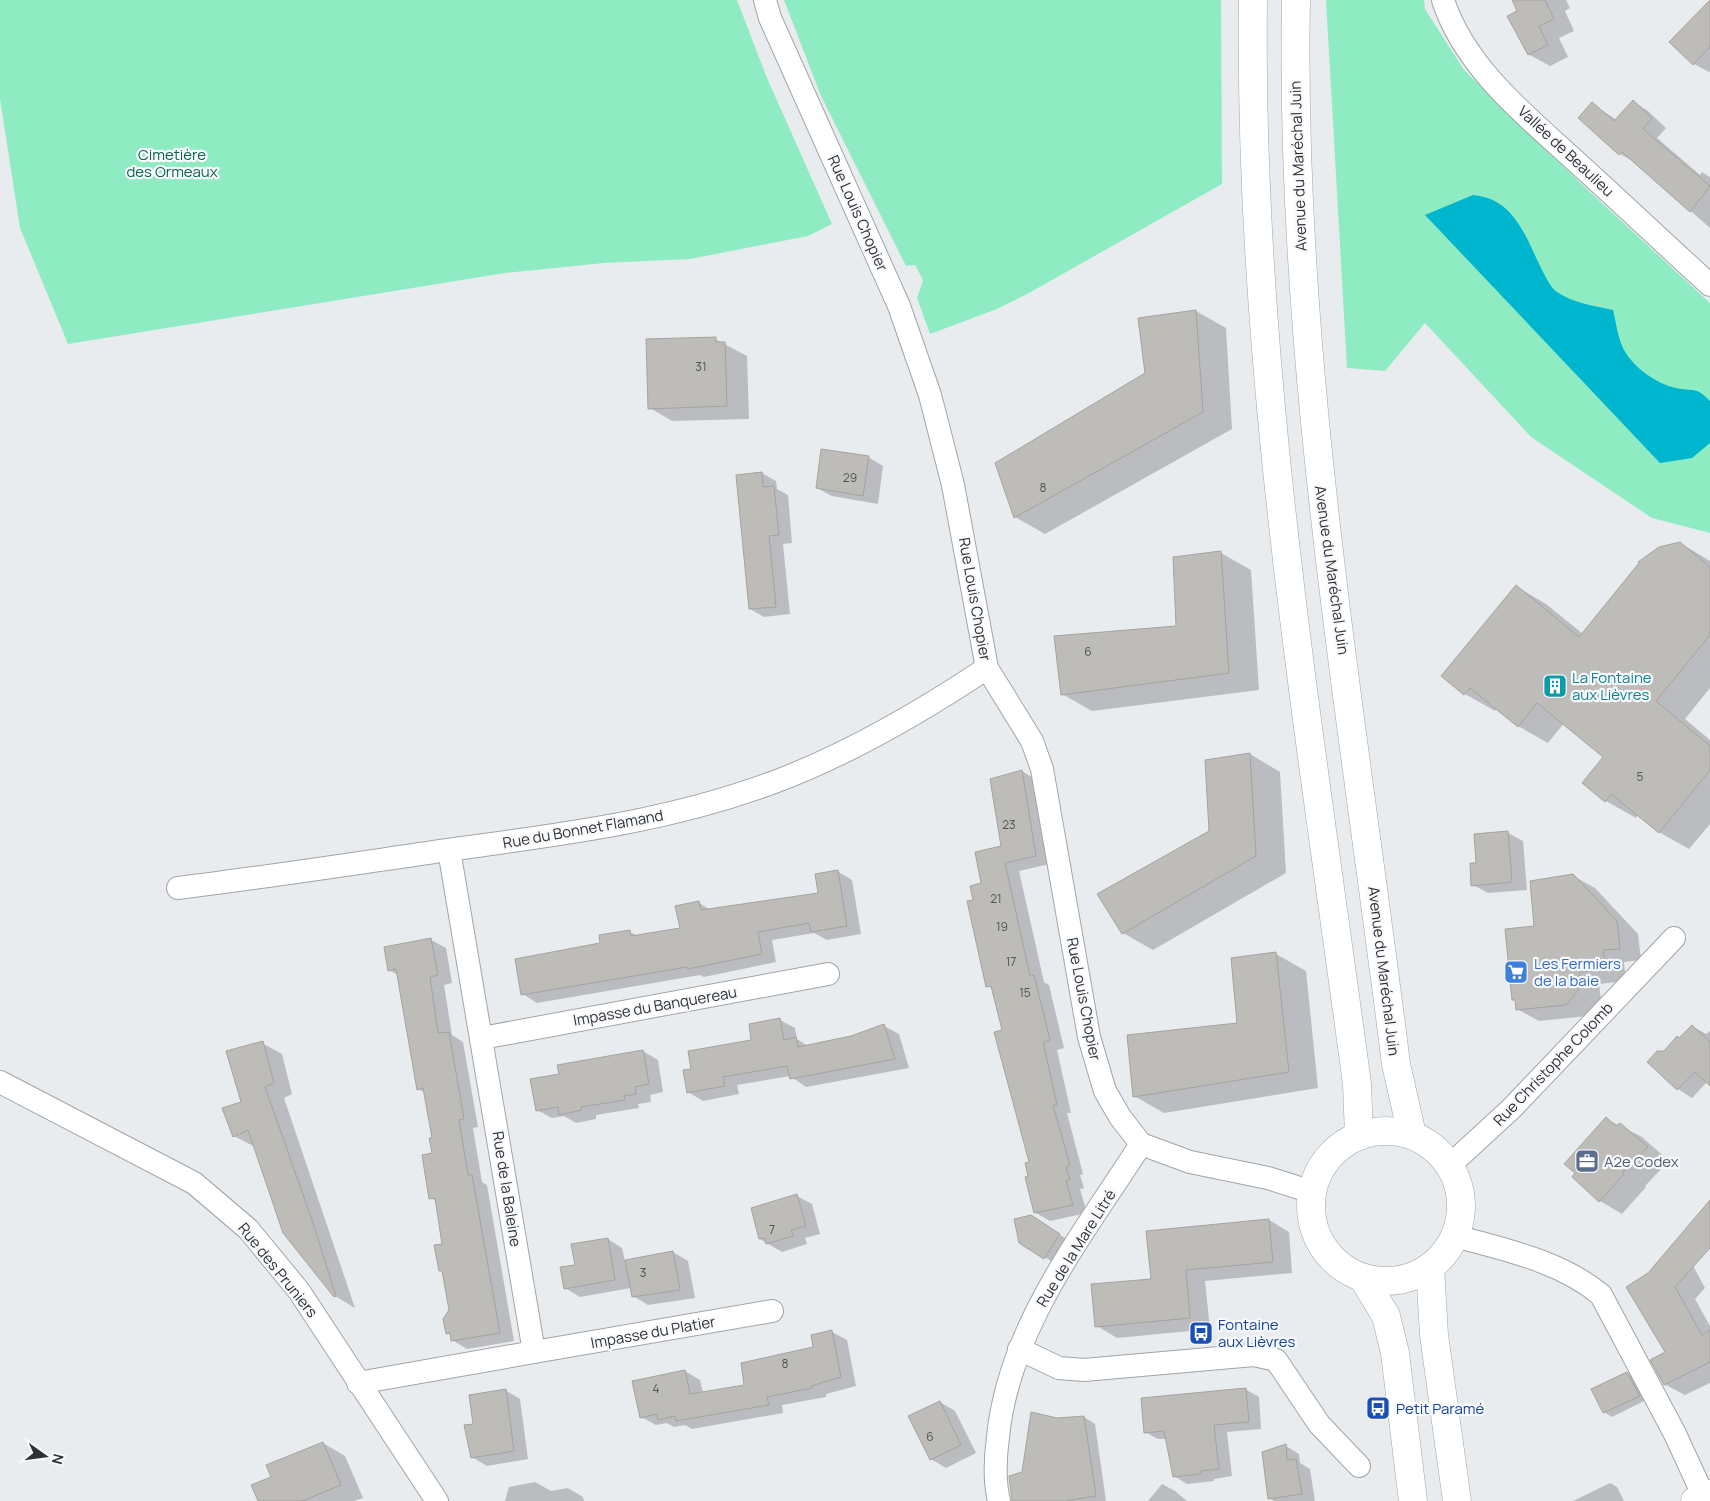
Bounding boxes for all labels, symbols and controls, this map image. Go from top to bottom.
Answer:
street label: Avenue du Maréchal Juin [1285,80,1311,252]
street label: Vallée de Beaulieu [1513,101,1619,201]
park label: Cimetière des Ormeaux [126,144,218,182]
street label: Rue Louis Chopier [823,152,893,275]
house number: 31 [695,358,707,375]
house number: 29 [843,469,857,486]
house number: 8 [1040,479,1047,496]
street label: Avenue du Maréchal Juin [1310,484,1354,656]
street label: Rue Louis Chopier [954,536,996,663]
house number: 6 [1084,643,1092,660]
place label: La Fontaine aux Lièvres [1572,667,1652,705]
building icon: La Fontaine aux Lièvres [1542,673,1568,699]
house number: 5 [1637,768,1644,785]
street label: Rue du Bonnet Flamand [501,805,665,853]
house number: 23 [1002,816,1016,833]
street label: Avenue du Maréchal Juin [1363,885,1405,1057]
house number: 21 [990,890,1002,907]
house number: 19 [996,918,1008,935]
street label: Rue Louis Chopier [1062,936,1106,1063]
house number: 17 [1006,953,1016,970]
place label: Les Fermiers de la baie [1534,953,1621,991]
supermarket icon: Les Fermiers de la baie [1503,959,1529,985]
street label: Impasse du Banquereau [571,981,739,1031]
house number: 15 [1019,984,1031,1001]
street label: Rue Christophe Colomb [1488,998,1618,1130]
street label: Rue de la Baleine [488,1130,527,1248]
office icon: A2e Codex [1574,1148,1600,1174]
place label: A2e Codex [1604,1151,1679,1172]
street label: Rue de la Mare Litré [1031,1185,1121,1311]
street label: Rue des Pruniers [233,1218,323,1322]
house number: 7 [769,1221,775,1238]
house number: 3 [640,1264,646,1281]
street label: Impasse du Platier [589,1311,718,1353]
place label: Fontaine aux Lièvres [1218,1314,1295,1352]
bus stop icon: Fontaine aux Lièvres [1188,1320,1214,1346]
house number: 8 [782,1355,789,1372]
house number: 4 [652,1380,660,1397]
bus stop icon: Petit Paramé [1365,1395,1391,1421]
place label: Petit Paramé [1396,1398,1484,1419]
house number: 6 [926,1428,934,1445]
north arrow [20,1431,70,1481]
text: N [48,1452,69,1466]

